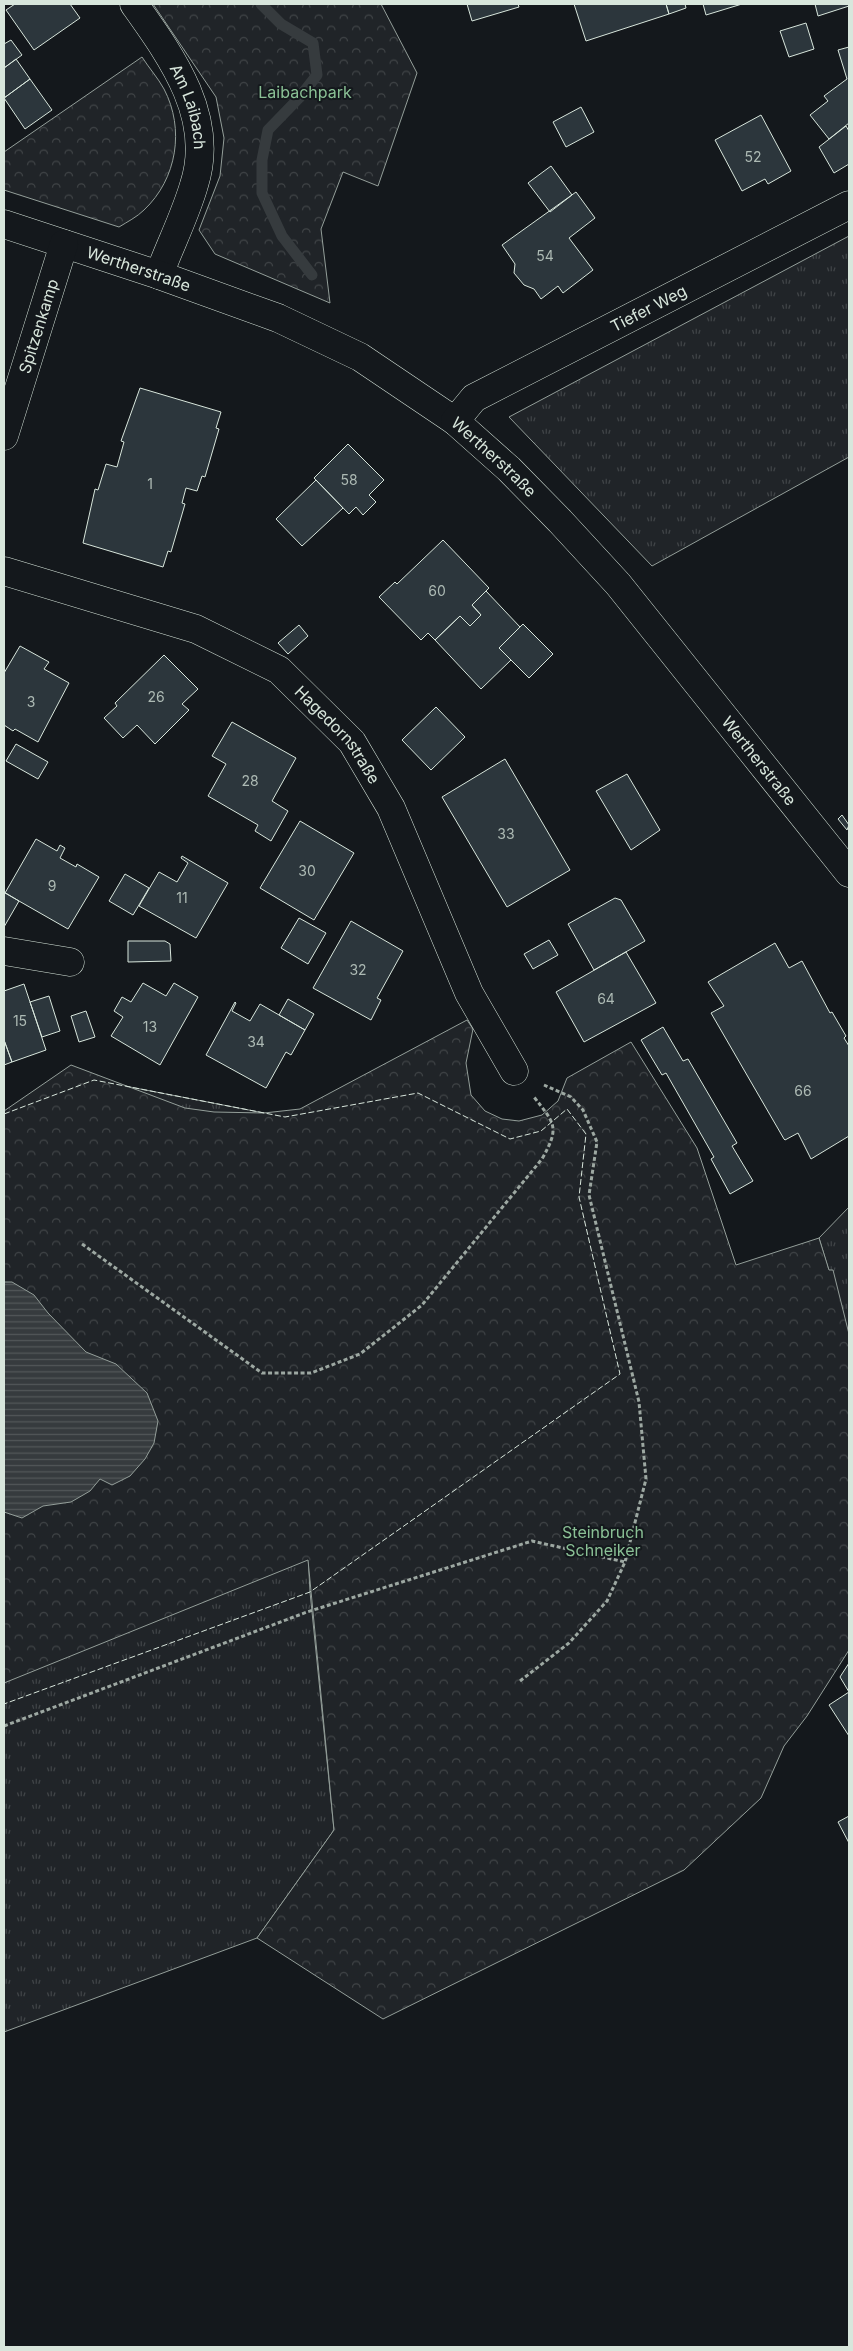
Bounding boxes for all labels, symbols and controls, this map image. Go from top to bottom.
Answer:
street label: Am Laibach [166,61,210,150]
park label: Laibachpark [258,82,352,102]
house number: 52 [744,148,762,165]
street label: Wertherstraße [84,242,194,296]
house number: 54 [536,247,554,264]
street label: Spitzenkamp [14,276,62,376]
street label: Tiefer Weg [607,280,690,336]
street label: Wertherstraße [447,413,541,501]
house number: 58 [340,471,358,488]
house number: 1 [147,475,153,492]
house number: 60 [428,582,446,599]
street label: Hagedornstraße [291,681,384,787]
house number: 26 [147,688,165,705]
house number: 3 [27,693,35,710]
street label: Wertherstraße [718,712,801,809]
house number: 28 [241,772,259,789]
house number: 33 [497,825,515,842]
house number: 30 [298,862,316,879]
house number: 9 [48,877,56,894]
house number: 11 [176,889,188,906]
house number: 32 [349,961,367,978]
house number: 64 [597,990,615,1007]
house number: 15 [13,1012,27,1029]
house number: 13 [143,1018,157,1035]
house number: 34 [247,1033,265,1050]
house number: 66 [794,1082,812,1099]
park label: Steinbruch Schneiker [562,1522,644,1560]

